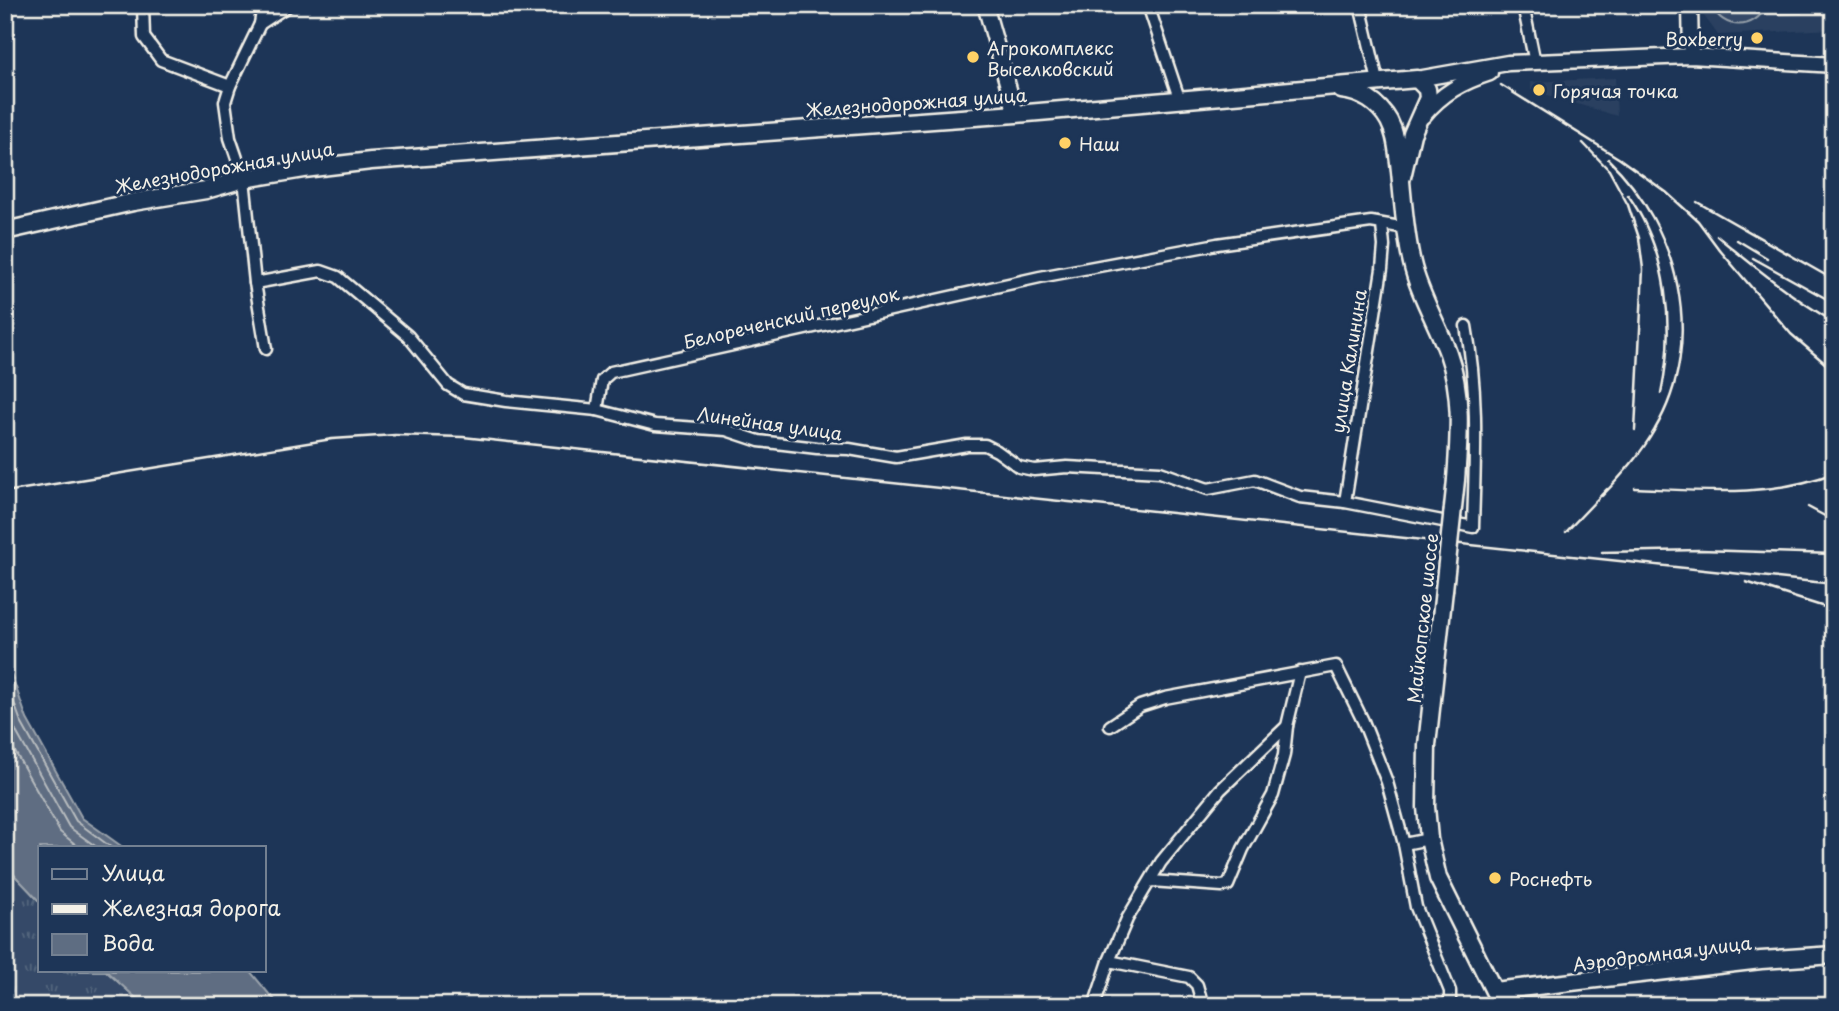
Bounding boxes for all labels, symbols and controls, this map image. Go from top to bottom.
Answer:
place label: Boxberry [1665,25,1743,52]
marker: Boxberry [1749,30,1765,46]
place label: Агрокомплекс Выселковский [987,34,1114,82]
marker: Агрокомплекс Выселковский [965,49,981,65]
place label: Горячая точка [1553,77,1679,104]
street label: Железнодорожная улица [804,81,1028,123]
marker: Горячая точка [1531,82,1547,98]
place label: Наш [1079,130,1120,157]
street label: Железнодорожная улица [112,134,336,200]
marker: Наш [1057,135,1073,151]
street label: Белореченский переулок [680,279,902,355]
street label: улица Калинина [1323,286,1373,435]
street label: Линейная улица [696,399,845,447]
street label: Майкопское шоссе [1400,532,1444,704]
legend [38,846,266,972]
text: Улица [102,856,165,888]
place label: Роснефть [1509,865,1593,892]
marker: Роснефть [1487,870,1503,886]
text: Железная дорога [102,891,280,923]
text: Вода [102,926,154,958]
street label: Аэродромная улица [1571,929,1754,977]

